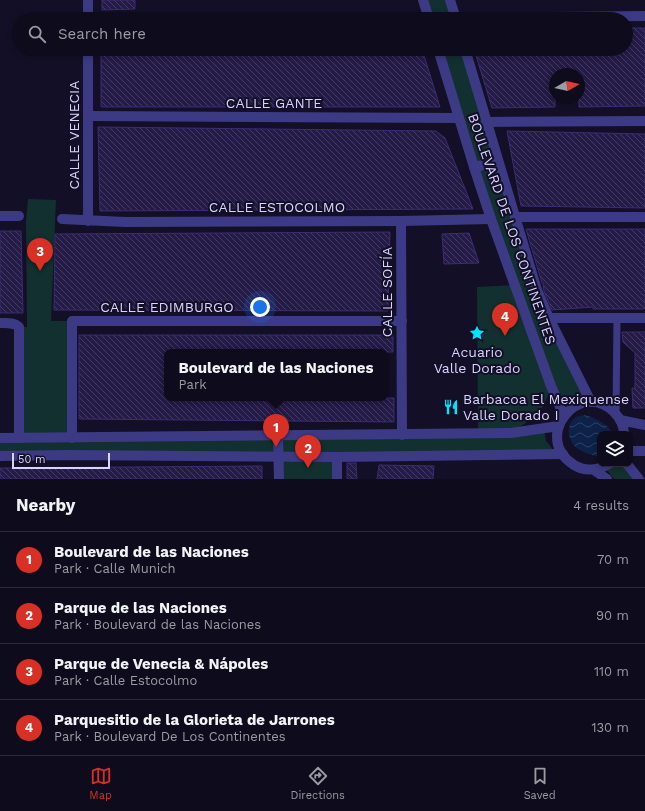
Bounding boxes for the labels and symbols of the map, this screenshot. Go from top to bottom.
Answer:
north arrow [549,68,585,104]
street label: CALLE VENECIA [66,81,82,189]
street label: CALLE GANTE [226,95,322,111]
street label: BOULEVARD DE LOS CONTINENTES [465,111,559,347]
street label: CALLE ESTOCOLMO [209,199,345,215]
pin: 3 [27,238,53,271]
street label: CALLE SOFÍA [379,247,395,337]
your location [250,297,270,317]
street label: CALLE EDIMBURGO [100,299,234,315]
pin: 4 [492,303,518,336]
place icon: Acuario Valle Dorado [468,324,486,342]
place label: Acuario Valle Dorado [434,344,520,376]
place label: Barbacoa El Mexiquense Valle Dorado I [463,391,629,423]
restaurant icon: Barbacoa El Mexiquense Valle Dorado I [442,398,460,416]
pin: 1 [263,414,289,447]
pin: 2 [295,435,321,468]
scale bar [12,451,110,470]

